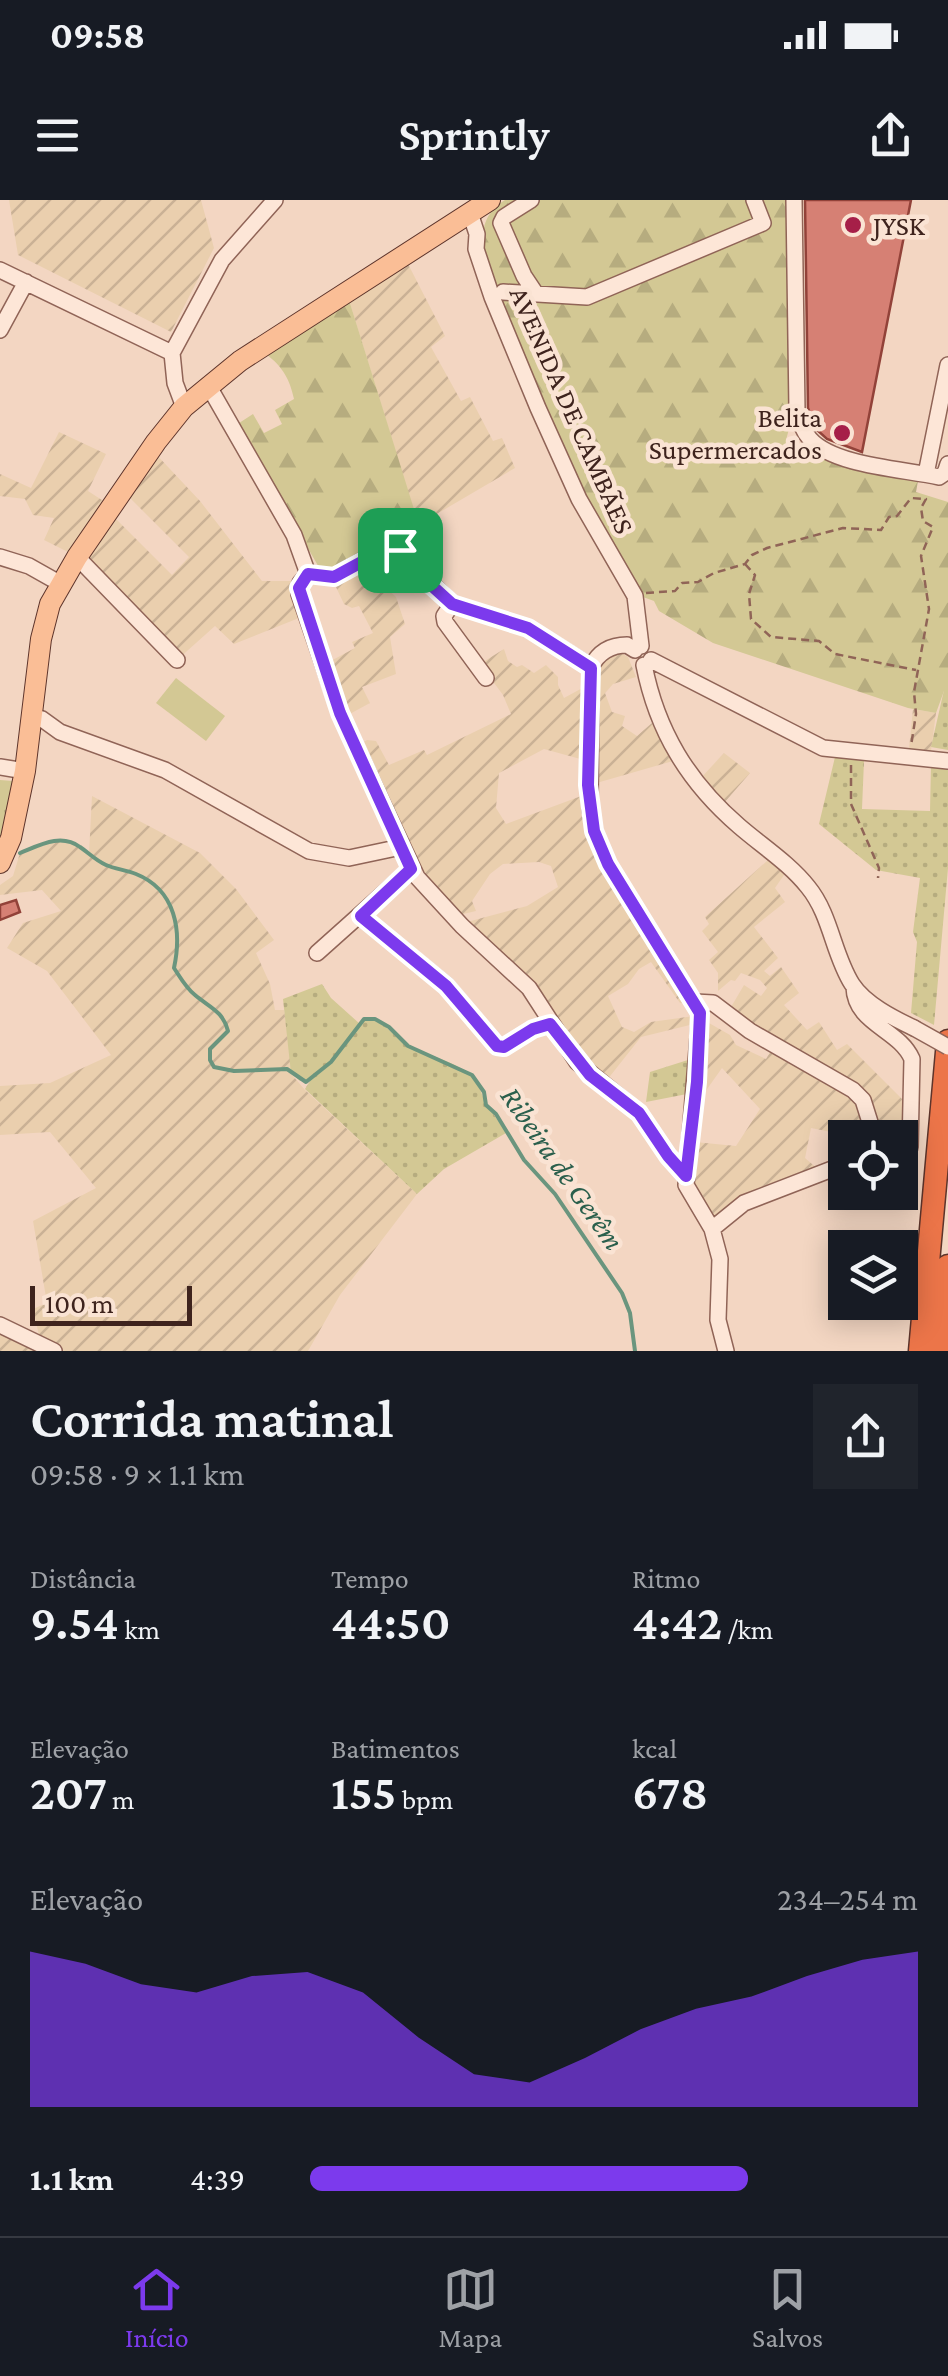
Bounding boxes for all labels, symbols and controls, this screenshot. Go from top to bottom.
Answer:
text: 09:58 [50,14,145,56]
icon: menu [30,108,85,163]
icon: share [863,108,918,163]
text: Sprintly [398,110,550,160]
place label: JYSK [870,210,926,241]
marker: JYSK [842,214,864,236]
street label: AVENIDA DE CAMBÃES [504,282,640,538]
place label: Belita Supermercados [649,402,822,465]
marker: Belita Supermercados [831,422,853,444]
pin [358,508,443,593]
icon: arrive [373,523,428,578]
water label: Ribeira de Gerêm [495,1080,631,1256]
map controls [828,1120,918,1320]
button: locate [828,1120,918,1210]
button: layers [828,1230,918,1320]
scale bar [30,1281,192,1326]
text: 100 m [45,1288,114,1319]
button: share [813,1384,918,1489]
text: Corrida matinal [30,1388,394,1449]
text: 09:58 · 9 × 1.1 km [30,1456,244,1492]
text: Distância [30,1563,136,1594]
text: Tempo [331,1563,409,1594]
text: Ritmo [632,1563,701,1594]
text: 9.54 [30,1594,119,1650]
text: 44:50 [331,1594,450,1650]
text: 4:42 [632,1594,722,1650]
text: km [119,1614,160,1645]
text: /km [722,1614,773,1645]
text: Elevação [30,1733,129,1764]
text: Batimentos [331,1733,460,1764]
text: kcal [632,1733,677,1764]
text: 207 [30,1764,107,1820]
text: 155 [331,1764,396,1820]
text: 678 [632,1764,708,1820]
text: m [107,1784,135,1815]
text: bpm [396,1784,453,1815]
text: Elevação [30,1881,143,1917]
text: 234–254 m [777,1881,918,1917]
text: 1.1 km [30,2161,113,2197]
text: 4:39 [190,2161,245,2197]
tab: Início [125,2262,189,2353]
tab: Mapa [438,2262,502,2353]
tab: Salvos [752,2262,823,2353]

